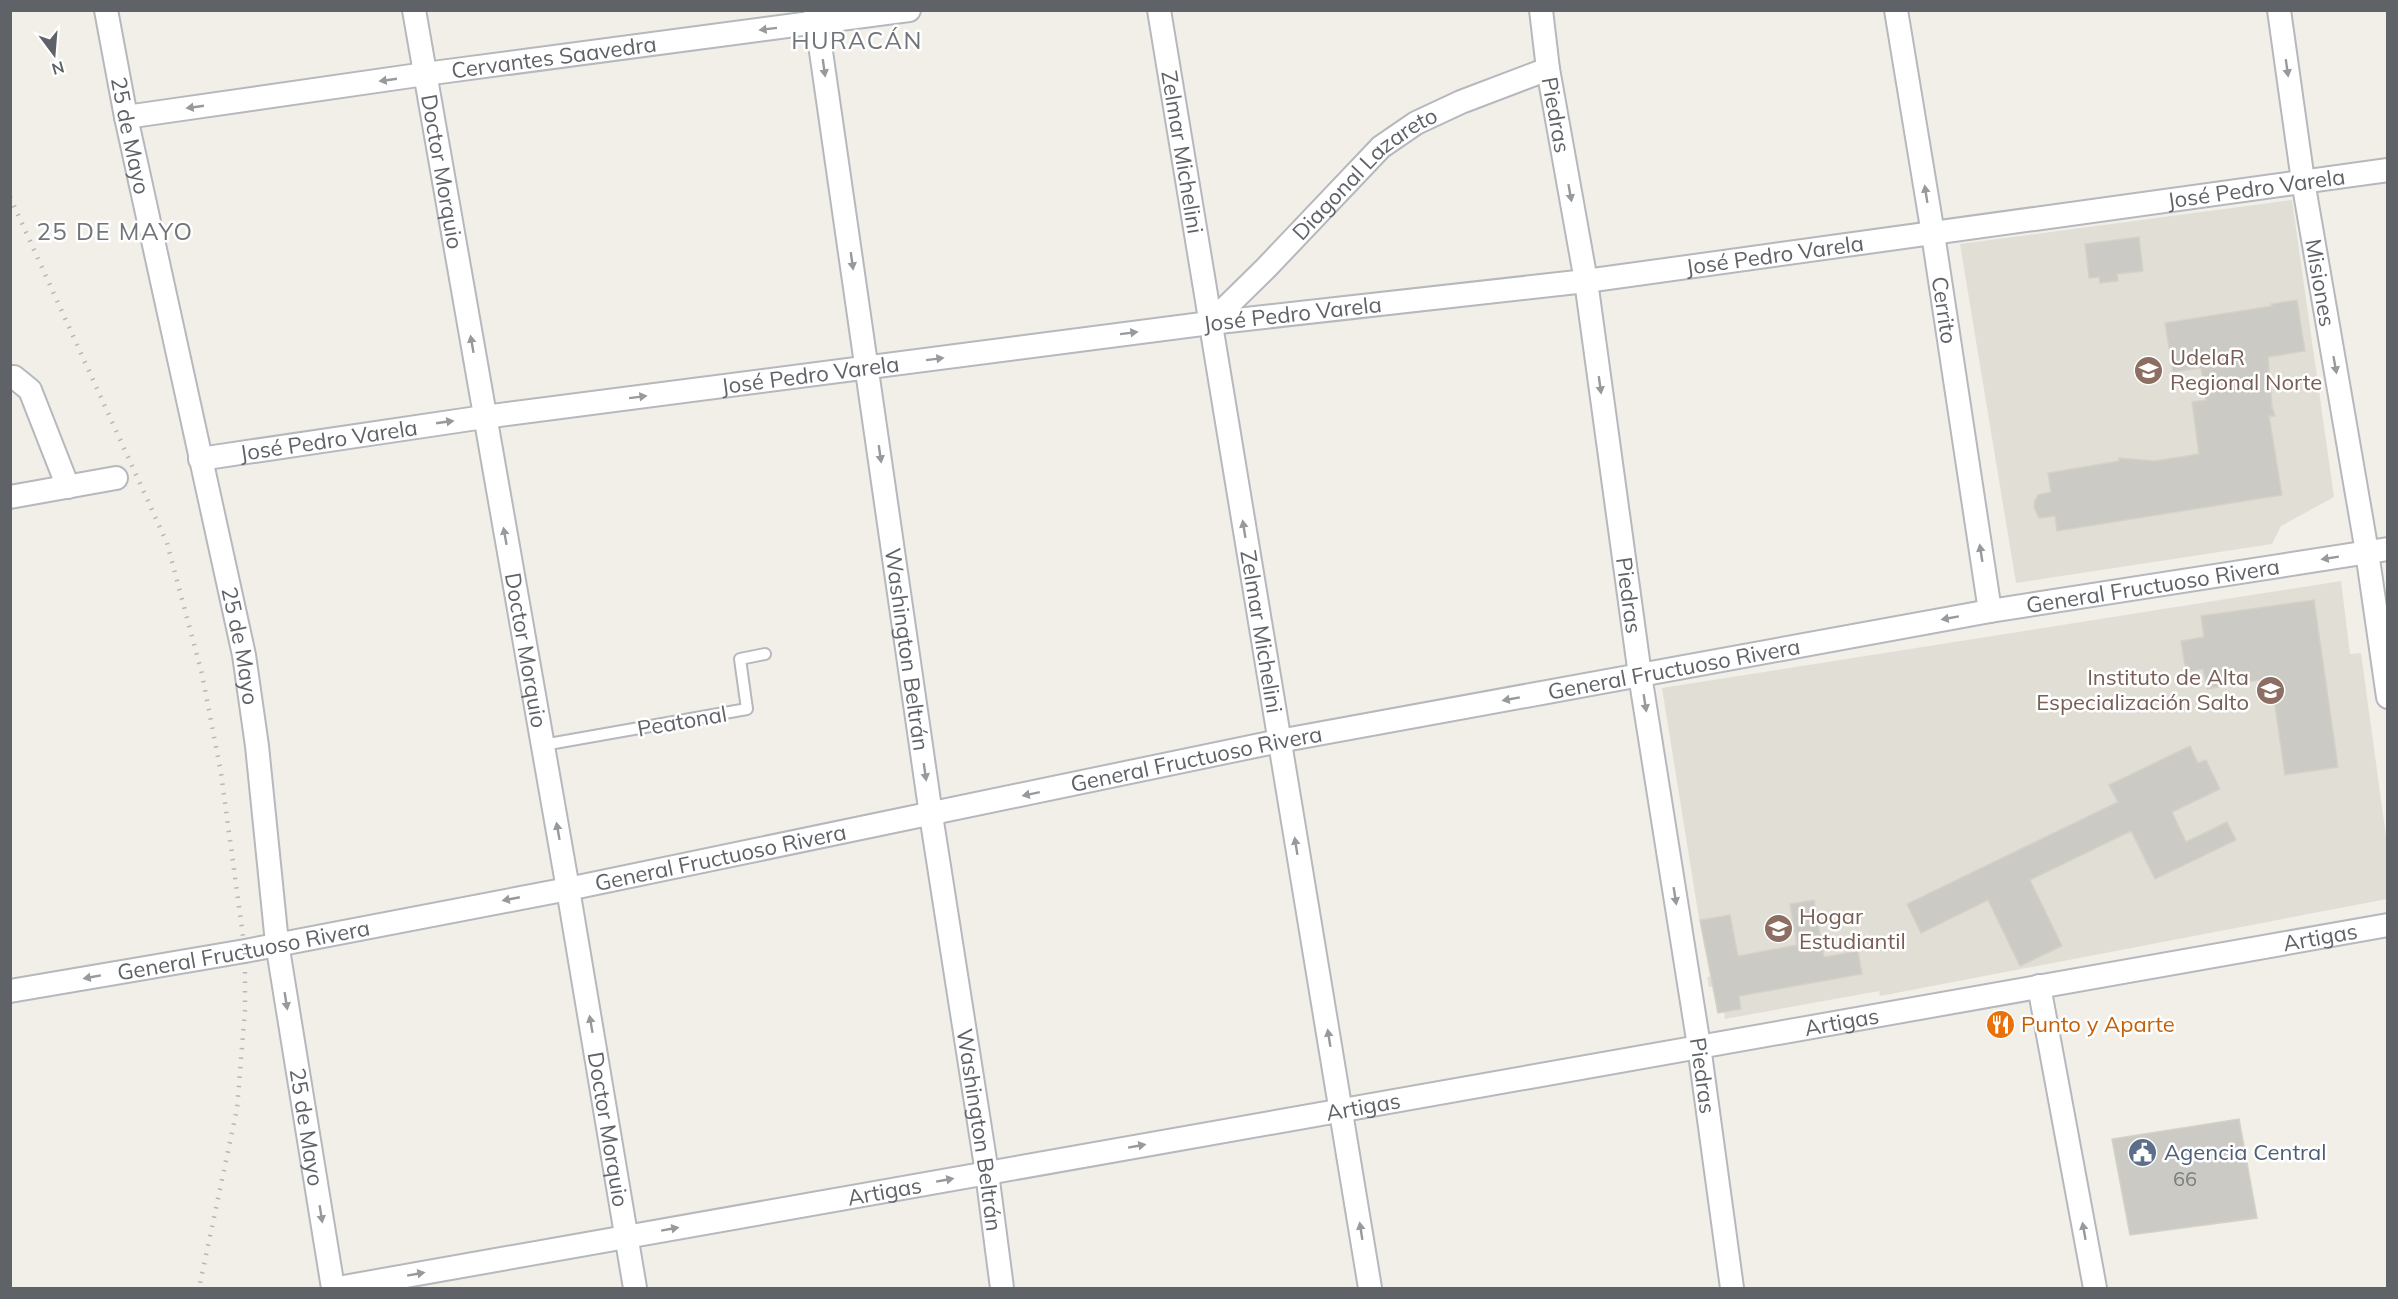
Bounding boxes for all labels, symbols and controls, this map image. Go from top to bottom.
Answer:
north arrow [24,24,84,84]
one-way arrow [759,25,778,34]
district label: HURACÁN [791,25,923,55]
street label: Cervantes Saavedra [450,30,658,84]
text: N [50,57,67,80]
one-way arrow [819,59,828,78]
one-way arrow [2283,59,2292,78]
street label: Zelmar Michelini [1155,68,1210,236]
street label: 25 de Mayo [105,75,157,197]
one-way arrow [378,75,397,84]
street label: Piedras [1536,75,1577,155]
street label: Doctor Morquio [415,92,470,251]
street label: Diagonal Lazareto [1286,101,1442,246]
one-way arrow [185,103,204,112]
street label: José Pedro Varela [2165,162,2347,214]
one-way arrow [1566,183,1575,202]
one-way arrow [1921,184,1930,203]
district label: 25 DE MAYO [36,216,194,246]
street label: José Pedro Varela [1684,229,1865,281]
street label: Misiones [2299,237,2342,329]
one-way arrow [848,252,857,271]
street label: Cerrito [1926,275,1963,346]
street label: José Pedro Varela [1201,290,1383,338]
one-way arrow [1119,329,1138,338]
one-way arrow [467,334,476,353]
place label: UdelaR Regional Norte [2170,343,2322,396]
street label: José Pedro Varela [720,349,901,400]
one-way arrow [926,354,945,363]
school or university icon: UdelaR Regional Norte [2133,354,2165,386]
one-way arrow [2330,355,2339,374]
one-way arrow [1595,376,1605,395]
one-way arrow [629,392,648,402]
street label: José Pedro Varela [238,413,419,467]
one-way arrow [435,418,454,427]
one-way arrow [876,445,885,464]
one-way arrow [1239,520,1248,539]
one-way arrow [501,526,510,545]
one-way arrow [1977,543,1986,562]
street label: Washington Beltrán [879,546,936,753]
street label: Zelmar Michelini [1234,548,1289,715]
street label: General Fructuoso Rivera [2024,552,2281,619]
one-way arrow [2320,553,2339,562]
street label: Piedras [1610,555,1648,635]
street label: Doctor Morquio [499,571,553,730]
street label: 25 de Mayo [215,584,265,706]
one-way arrow [1941,614,1960,623]
street label: General Fructuoso Rivera [1545,632,1802,706]
place label: Instituto de Alta Especialización Salto [2036,663,2249,716]
school or university icon: Instituto de Alta Especialización Salto [2254,674,2286,706]
one-way arrow [1640,694,1649,713]
one-way arrow [1501,695,1520,704]
street label: Peatonal [635,699,729,743]
street label: General Fructuoso Rivera [1068,719,1324,798]
one-way arrow [921,763,930,782]
one-way arrow [1021,790,1040,799]
street label: General Fructuoso Rivera [592,817,849,897]
one-way arrow [553,822,562,841]
one-way arrow [1292,836,1301,855]
one-way arrow [1671,886,1680,905]
one-way arrow [501,895,520,904]
place label: Hogar Estudiantil [1799,902,1906,955]
street label: General Fructuoso Rivera [115,913,372,987]
school or university icon: Hogar Estudiantil [1762,913,1794,945]
street label: Artigas [2281,917,2360,957]
one-way arrow [82,973,101,982]
one-way arrow [282,992,291,1011]
street label: Artigas [1802,1001,1881,1042]
restaurant icon: Punto y Aparte [1984,1008,2016,1040]
place label: Punto y Aparte [2021,1010,2175,1038]
one-way arrow [586,1014,595,1033]
street label: Washington Beltrán [951,1027,1008,1233]
one-way arrow [1324,1029,1333,1048]
street label: Piedras [1684,1035,1722,1116]
street label: Doctor Morquio [582,1050,635,1209]
street label: 25 de Mayo [284,1066,330,1188]
street label: Artigas [1324,1086,1402,1127]
public building icon: Agencia Central [2127,1136,2159,1168]
place label: Agencia Central [2164,1138,2326,1166]
one-way arrow [1127,1141,1146,1150]
house number: 66 [2173,1166,2197,1191]
street label: Artigas [845,1171,924,1212]
one-way arrow [935,1176,954,1185]
one-way arrow [317,1205,326,1224]
one-way arrow [1356,1221,1365,1240]
one-way arrow [2079,1221,2088,1240]
one-way arrow [661,1224,680,1233]
one-way arrow [407,1270,426,1279]

